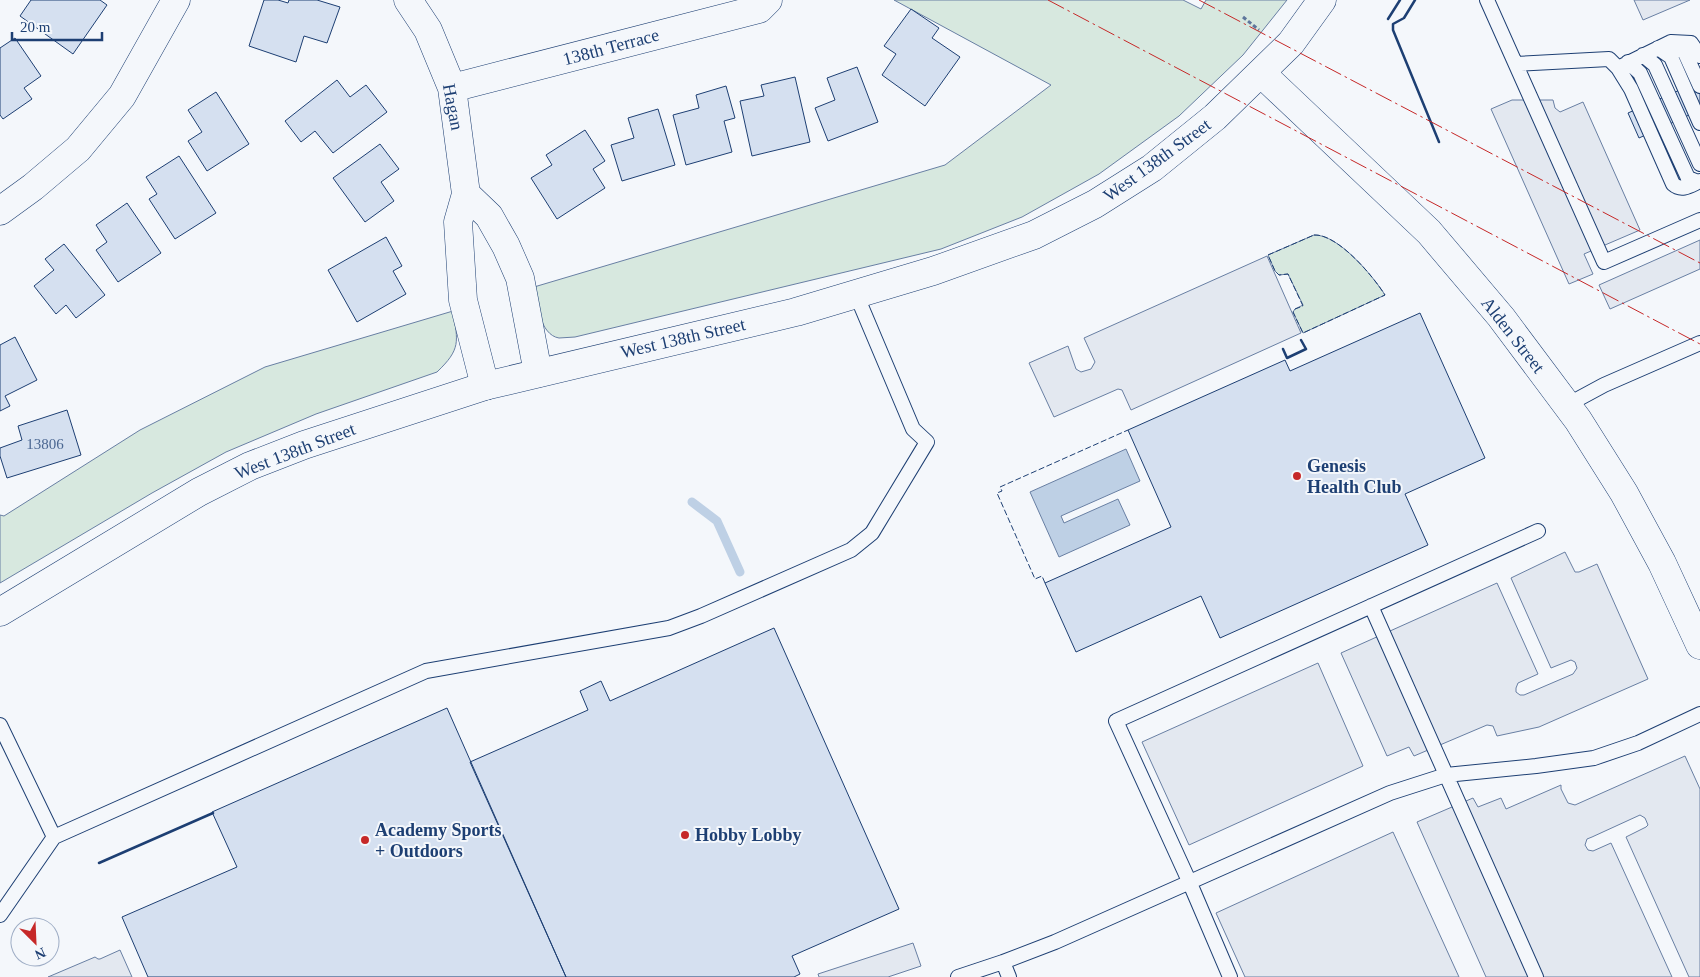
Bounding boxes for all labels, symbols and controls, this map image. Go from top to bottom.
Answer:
scale bar [12,10,102,42]
text: 20 m [20,19,51,35]
street label: 138th Terrace [561,25,661,69]
street label: Hagan [439,82,467,132]
street label: West 138th Street [1100,114,1214,206]
street label: Alden Street [1477,293,1549,377]
street label: West 138th Street [619,314,747,362]
street label: West 138th Street [232,419,358,483]
house number: 13806 [26,436,64,452]
place label: Genesis Health Club [1307,456,1402,497]
marker: Genesis Health Club [1291,470,1303,482]
place label: Academy Sports + Outdoors [375,820,502,861]
place label: Hobby Lobby [695,825,802,845]
marker: Hobby Lobby [679,829,691,841]
marker: Academy Sports + Outdoors [359,834,371,846]
north arrow [10,917,60,967]
text: N [32,945,48,962]

